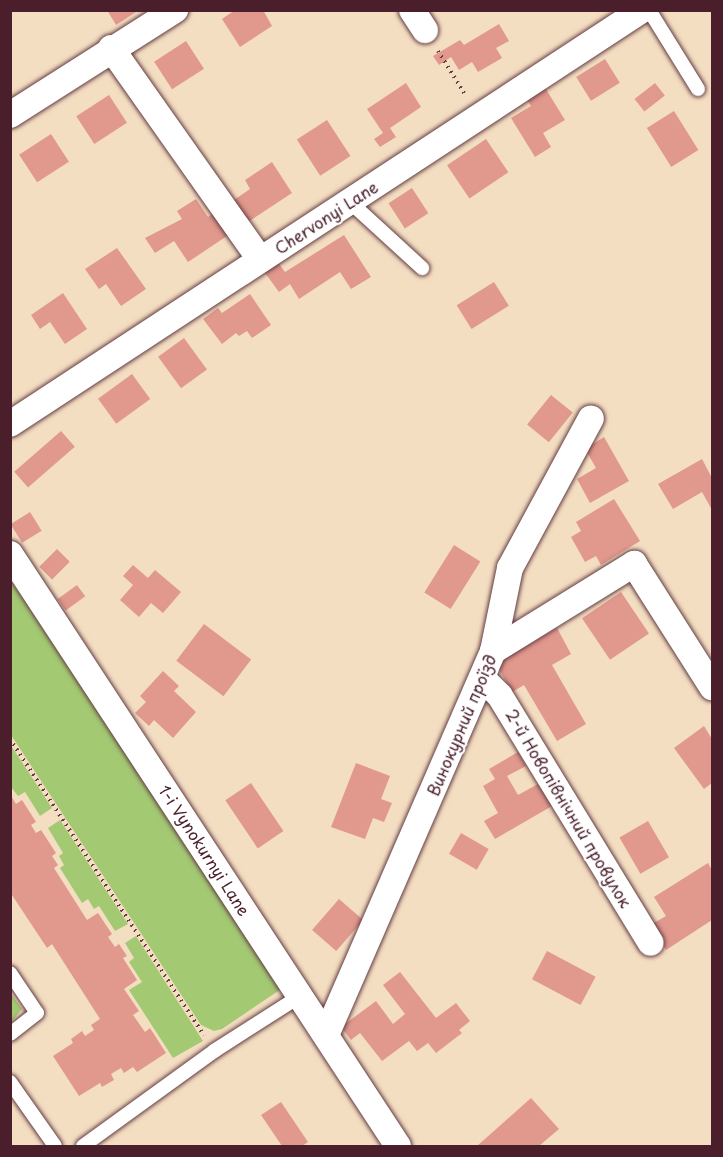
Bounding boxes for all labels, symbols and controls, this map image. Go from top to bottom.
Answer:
street label: Chervonyi Lane [271,176,381,258]
street label: Винокурний проїзд [423,651,499,799]
street label: 2-й Новопівнічний провулок [502,705,636,911]
street label: 1-i Vynokurnyi Lane [155,780,255,920]

